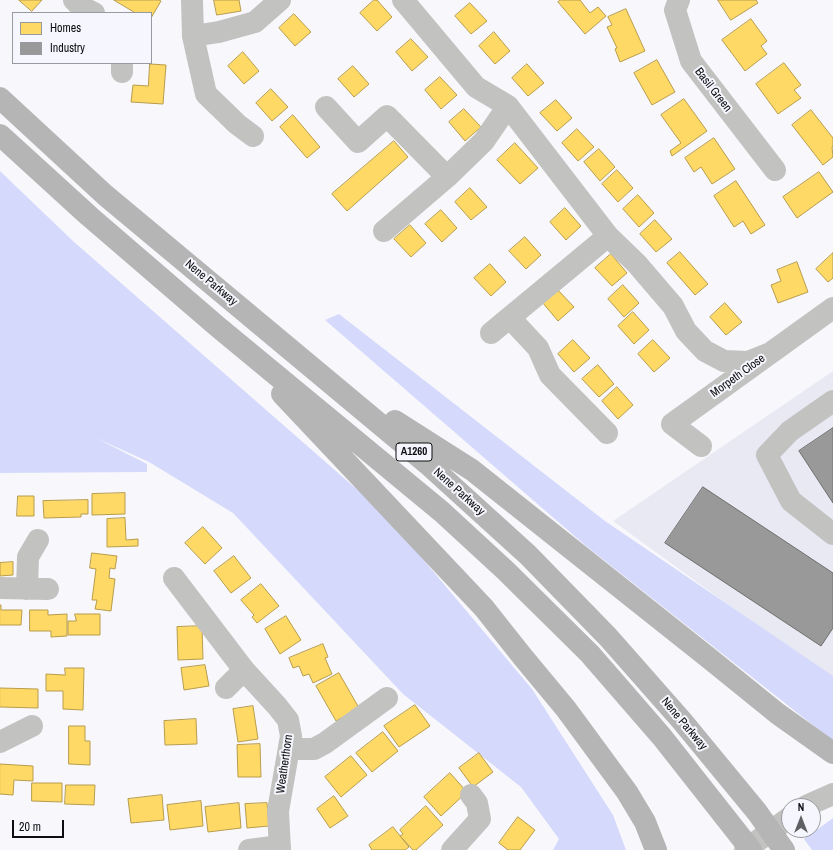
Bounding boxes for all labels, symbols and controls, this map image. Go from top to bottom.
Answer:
legend [12,12,152,64]
text: Homes [50,20,81,36]
text: Industry [50,40,85,56]
street label: Basil Green [691,65,735,115]
street label: Nene Parkway [182,257,240,309]
street label: Morpeth Close [708,351,768,401]
road number: A1260 [396,443,432,461]
street label: Nene Parkway [430,465,488,519]
street label: Nene Parkway [658,695,710,753]
street label: Weatherthorn [274,734,296,794]
north arrow [781,798,821,838]
text: N [798,800,804,814]
scale bar [14,812,66,838]
text: 20 m [19,819,41,835]

